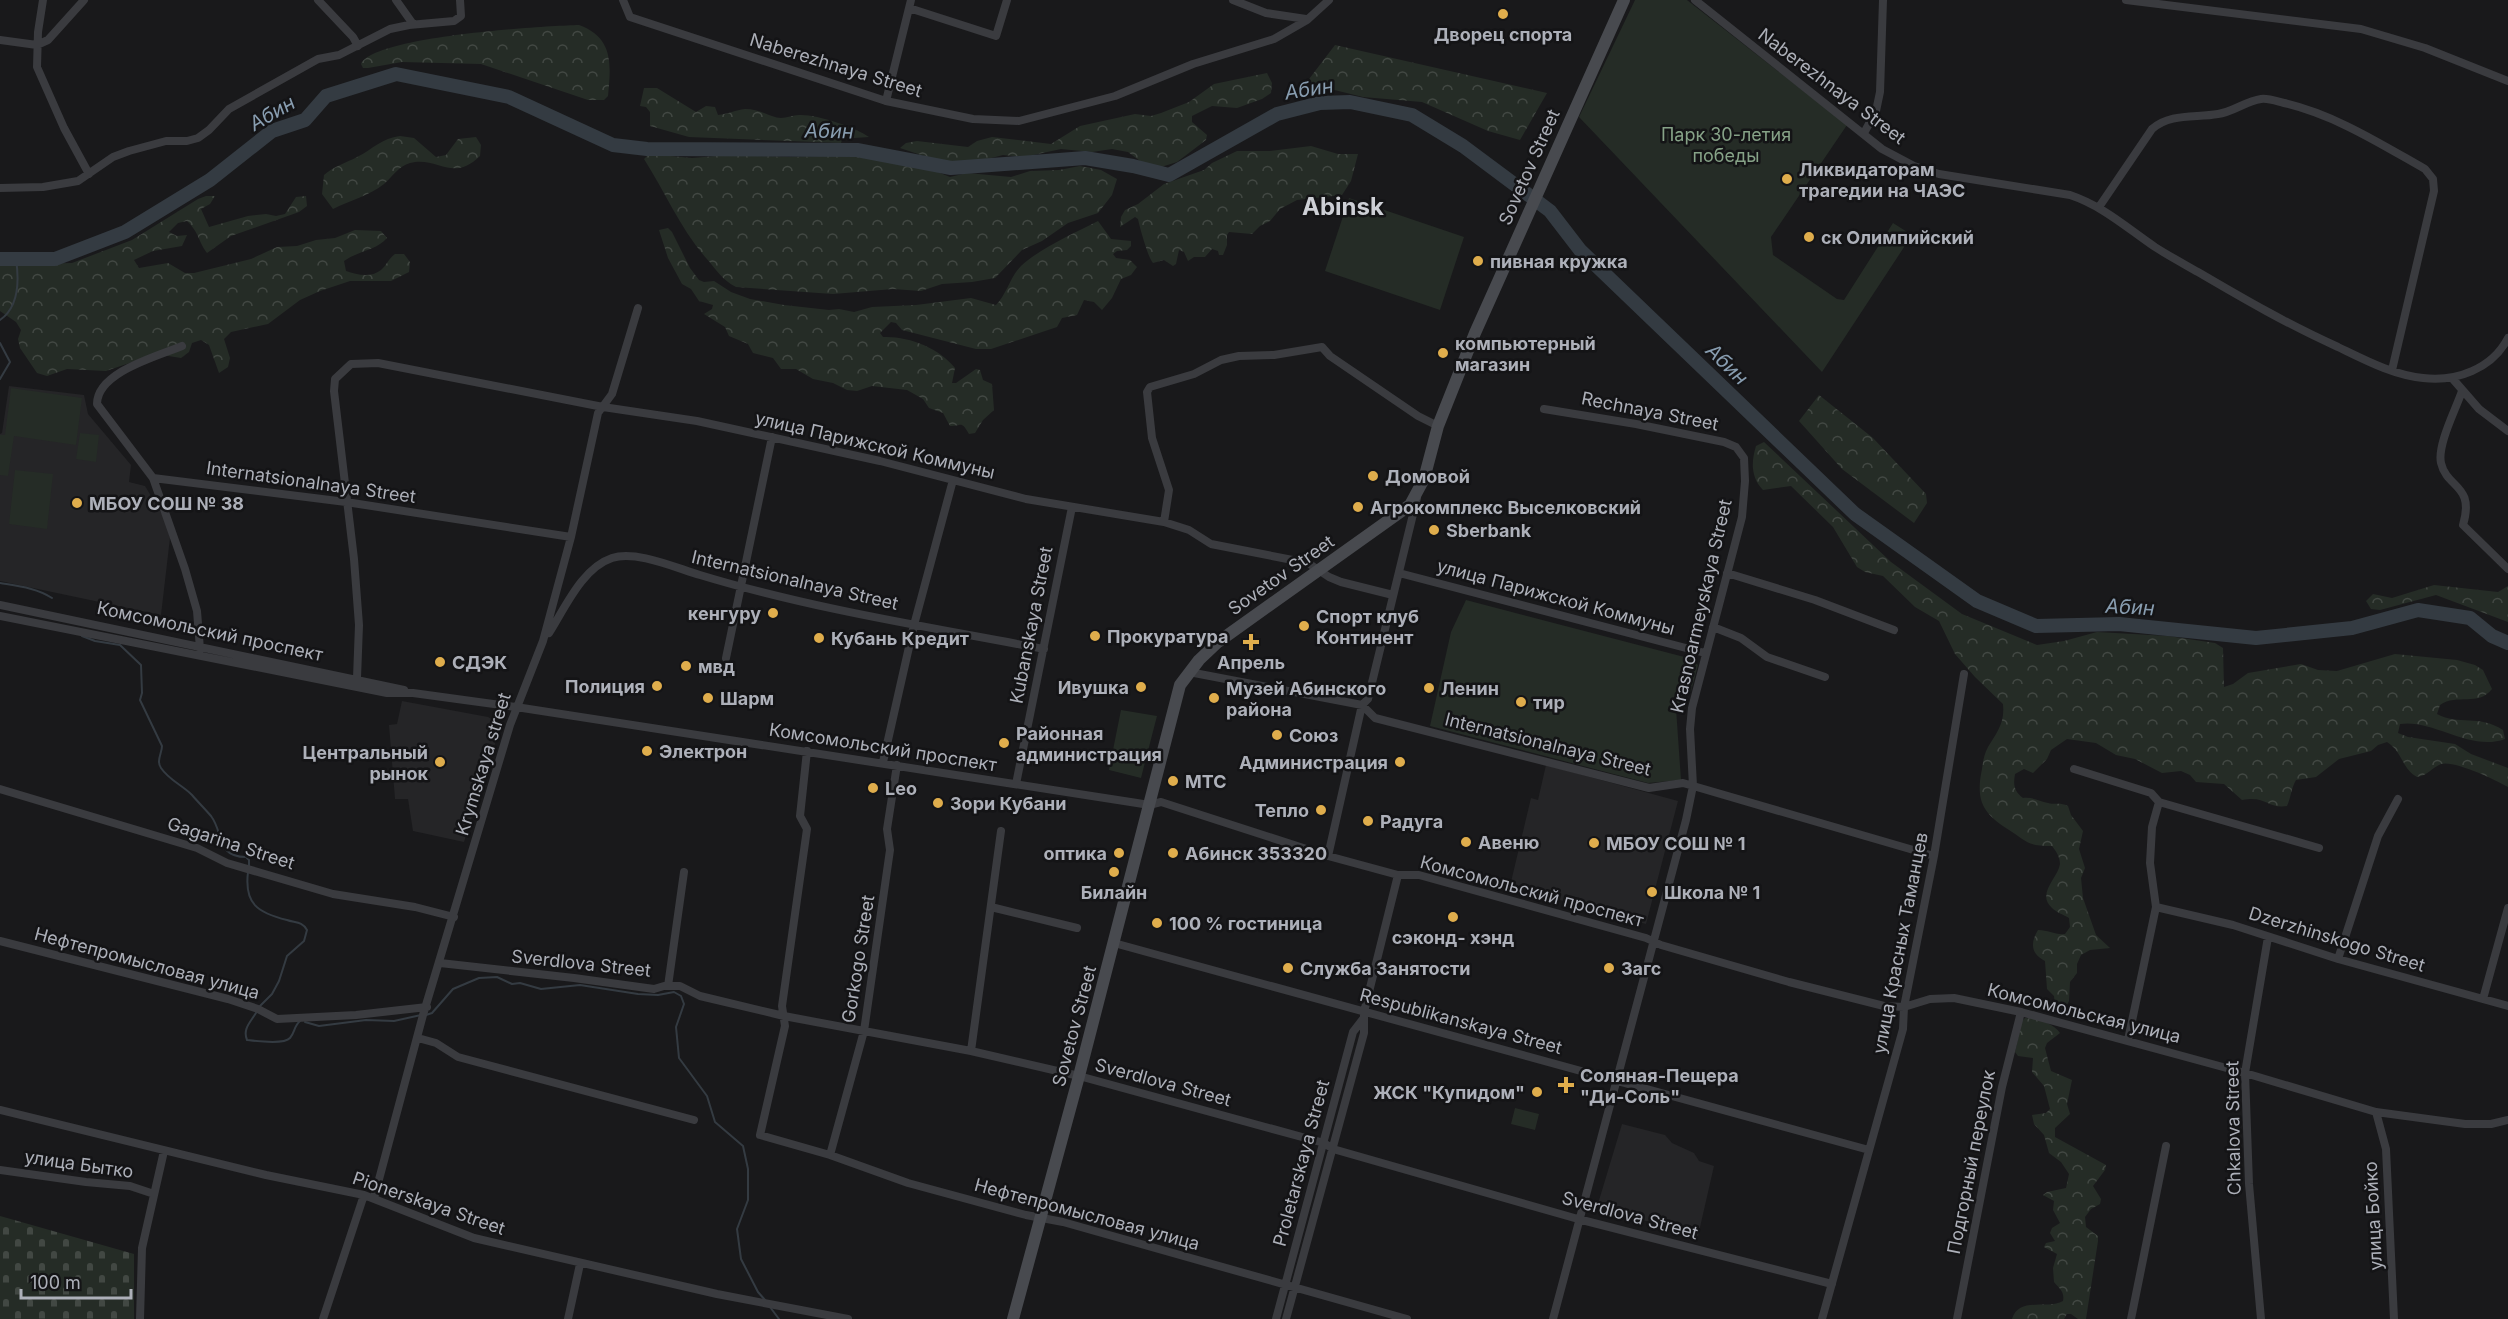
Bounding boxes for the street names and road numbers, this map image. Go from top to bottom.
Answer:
street label: Naberezhnaya Street [1754,24,1910,148]
street label: Naberezhnaya Street [747,29,925,101]
street label: Sovetov Street [1494,106,1564,228]
street label: Rechnaya Street [1580,387,1720,435]
street label: улица Парижской Коммуны [753,407,997,483]
street label: Internatsionalnaya Street [205,457,417,507]
street label: Krasnoarmeyskaya Street [1666,497,1736,715]
street label: Sovetov Street [1224,531,1338,619]
street label: Kubanskaya Street [1005,545,1057,705]
street label: Internatsionalnaya Street [690,546,900,614]
street label: улица Парижской Коммуны [1435,555,1677,639]
street label: Комсомольский проспект [95,597,325,665]
street label: Krymskaya street [451,690,515,838]
street label: Internatsionalnaya Street [1443,708,1653,780]
street label: Комсомольский проспект [768,719,999,775]
street label: Gagarina Street [165,813,297,874]
street label: улица Красных Таманцев [1868,831,1932,1055]
street label: Комсомольский проспект [1418,851,1647,931]
street label: Gorkogo Street [838,893,878,1024]
street label: Dzerzhinskogo Street [2246,902,2428,976]
street label: Нефтепромысловая улица [32,923,262,1003]
street label: Sverdlova Street [510,945,652,981]
street label: Sovetov Street [1048,963,1100,1089]
street label: Комсомольская улица [1985,979,2183,1047]
street label: Respublikanskaya Street [1358,984,1565,1058]
street label: Sverdlova Street [1093,1054,1233,1110]
street label: Chkalova Street [2221,1060,2245,1195]
street label: Подгорный переулок [1943,1068,1999,1256]
street label: Proletarskaya Street [1269,1077,1333,1249]
street label: улица Бытко [23,1146,135,1182]
street label: улица Бойко [2360,1161,2386,1271]
street label: Pionerskaya Street [350,1167,508,1239]
street label: Нефтепромысловая улица [972,1174,1202,1254]
street label: Sverdlova Street [1560,1187,1700,1243]

